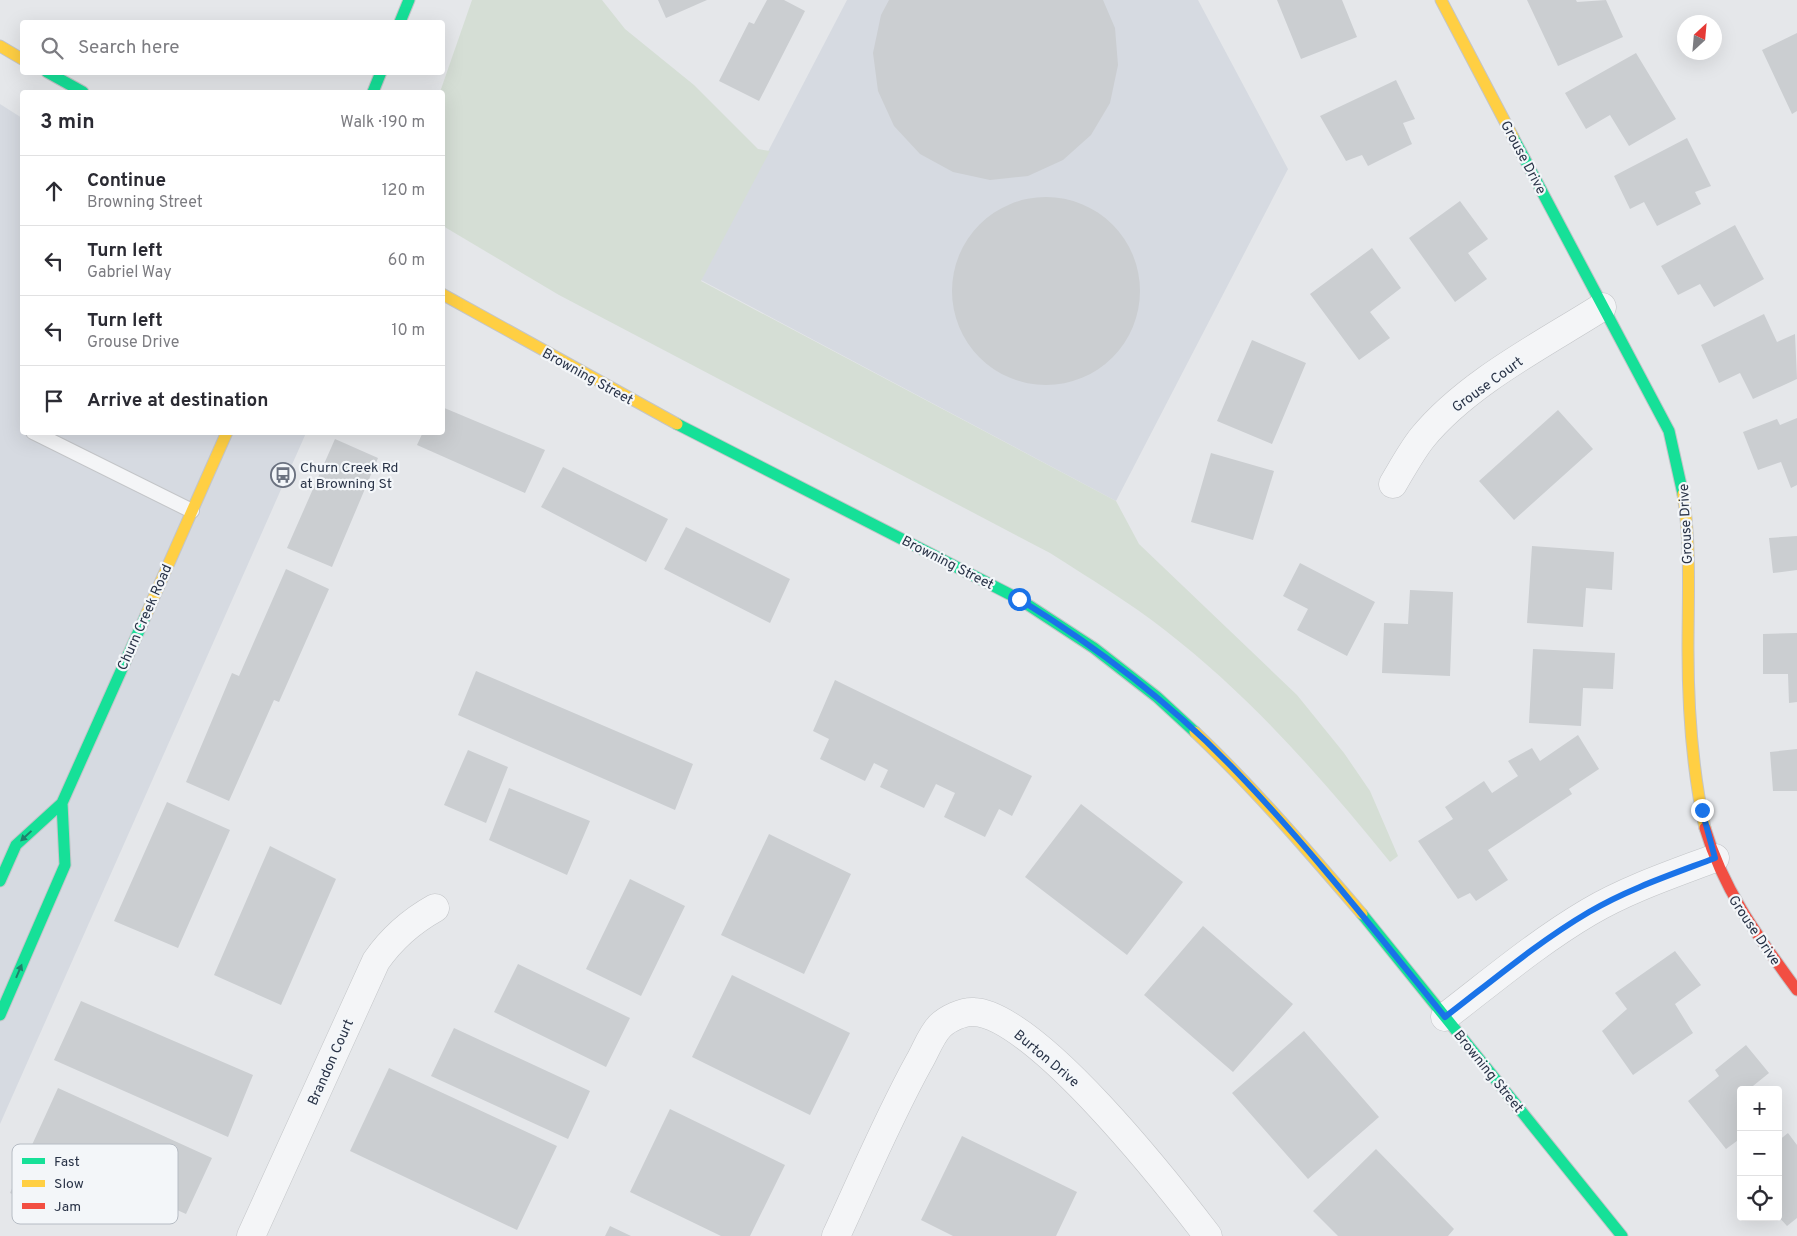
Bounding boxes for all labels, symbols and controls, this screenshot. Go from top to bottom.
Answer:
north arrow [1677,15,1722,60]
search box [20,20,445,75]
icon: search [38,34,66,62]
text: Search here [78,36,180,60]
text: 3 min [40,109,95,136]
text: Walk · 190 m [340,113,425,133]
street label: Grouse Drive [1496,118,1549,197]
text: Continue [87,169,166,193]
icon: ahead [40,177,68,205]
text: 120 m [382,181,425,201]
text: Browning Street [87,193,203,213]
text: Turn left [87,239,163,263]
icon: left [40,247,68,275]
text: 60 m [388,251,425,271]
text: Gabriel Way [87,263,172,283]
text: Turn left [87,309,163,333]
icon: left [40,317,68,345]
text: 10 m [391,321,425,341]
text: Grouse Drive [87,333,179,353]
street label: Browning Street [539,345,636,409]
street label: Grouse Court [1449,354,1527,417]
icon: arrive [40,387,68,415]
text: Arrive at destination [87,389,268,413]
place label: Churn Creek Rd at Browning St [300,460,399,493]
bus stop icon: Churn Creek Rd at Browning St [270,462,296,488]
street label: Grouse Drive [1676,483,1697,565]
street label: Browning Street [898,533,996,594]
street label: Churn Creek Road [114,562,176,673]
route start [1008,588,1031,611]
route end [1691,799,1714,822]
one-way arrow [21,830,33,842]
street label: Grouse Drive [1724,893,1783,969]
one-way arrow [16,964,24,978]
street label: Brandon Court [305,1017,358,1108]
street label: Burton Drive [1010,1027,1082,1091]
street label: Browning Street [1449,1027,1526,1117]
map controls [1737,1086,1782,1221]
button: + [1737,1086,1782,1131]
button: − [1737,1131,1782,1176]
legend [12,1144,178,1224]
text: Fast [54,1154,80,1171]
text: Slow [54,1176,84,1193]
button: locate [1737,1176,1782,1221]
text: Jam [54,1199,81,1216]

